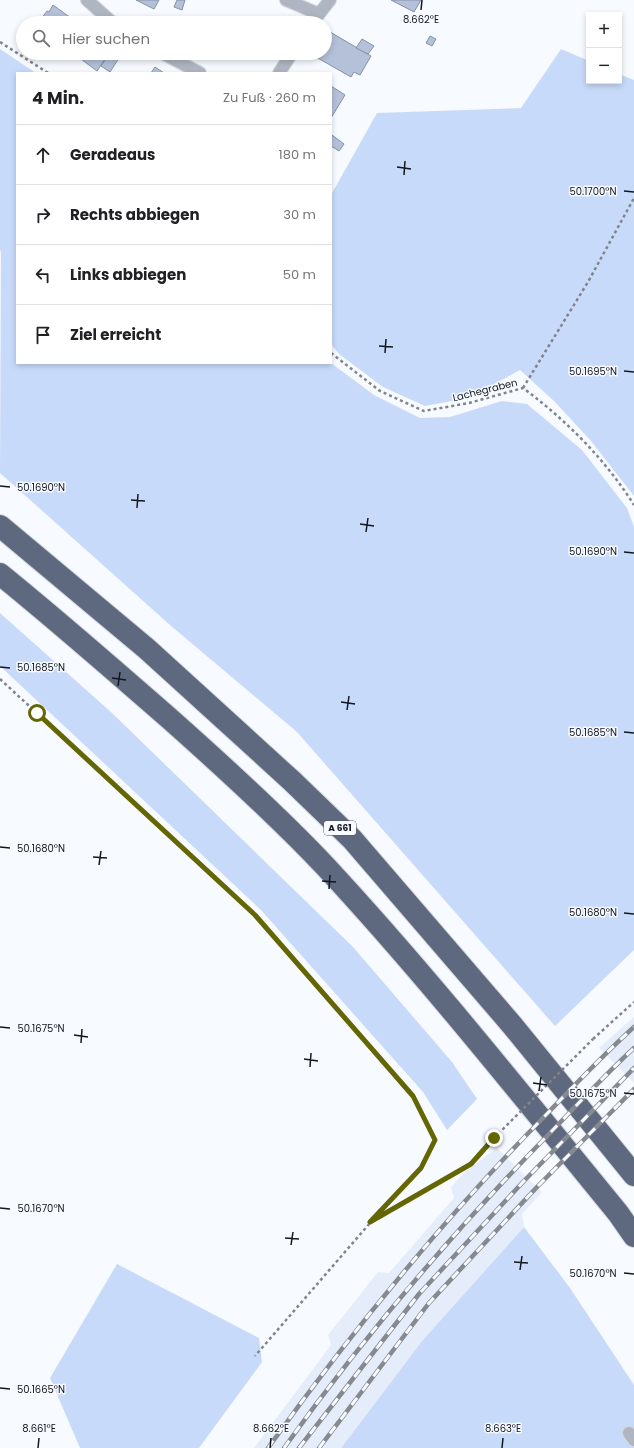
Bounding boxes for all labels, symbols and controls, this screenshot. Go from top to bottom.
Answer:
text: 8.662°E [403,12,439,27]
map controls [586,12,622,84]
button: + [586,12,622,48]
search box [16,16,332,60]
icon: search [30,27,52,49]
text: Hier suchen [62,28,150,49]
button: − [586,48,622,84]
text: 4 Min. [32,86,84,110]
text: Zu Fuß · 260 m [223,88,316,107]
icon: ahead [32,144,54,166]
text: Geradeaus [70,144,155,165]
text: 180 m [279,145,316,164]
text: 50.1700°N [569,184,617,199]
icon: right [32,204,54,226]
text: Rechts abbiegen [70,204,200,225]
text: 30 m [283,205,316,224]
icon: left [32,264,54,286]
text: Links abbiegen [70,264,186,285]
text: 50 m [283,265,316,284]
icon: arrive [32,324,54,346]
text: Ziel erreicht [70,324,161,345]
text: 50.1695°N [569,364,617,379]
street label: Lachegraben [451,375,519,405]
text: 50.1690°N [17,480,65,495]
text: 50.1690°N [569,544,617,559]
text: 50.1685°N [17,660,65,675]
route start [28,704,46,722]
text: 50.1685°N [569,725,617,740]
road number: A 661 [324,821,356,835]
text: 50.1680°N [17,841,65,856]
text: 50.1680°N [569,905,617,920]
text: 50.1675°N [17,1021,65,1036]
text: 50.1675°N [569,1086,617,1101]
route end [485,1129,503,1147]
text: 50.1670°N [17,1201,65,1216]
text: 50.1670°N [569,1266,617,1281]
text: 50.1665°N [17,1382,65,1397]
text: 8.661°E [22,1421,56,1436]
text: 8.662°E [253,1421,289,1436]
text: 8.663°E [485,1421,521,1436]

